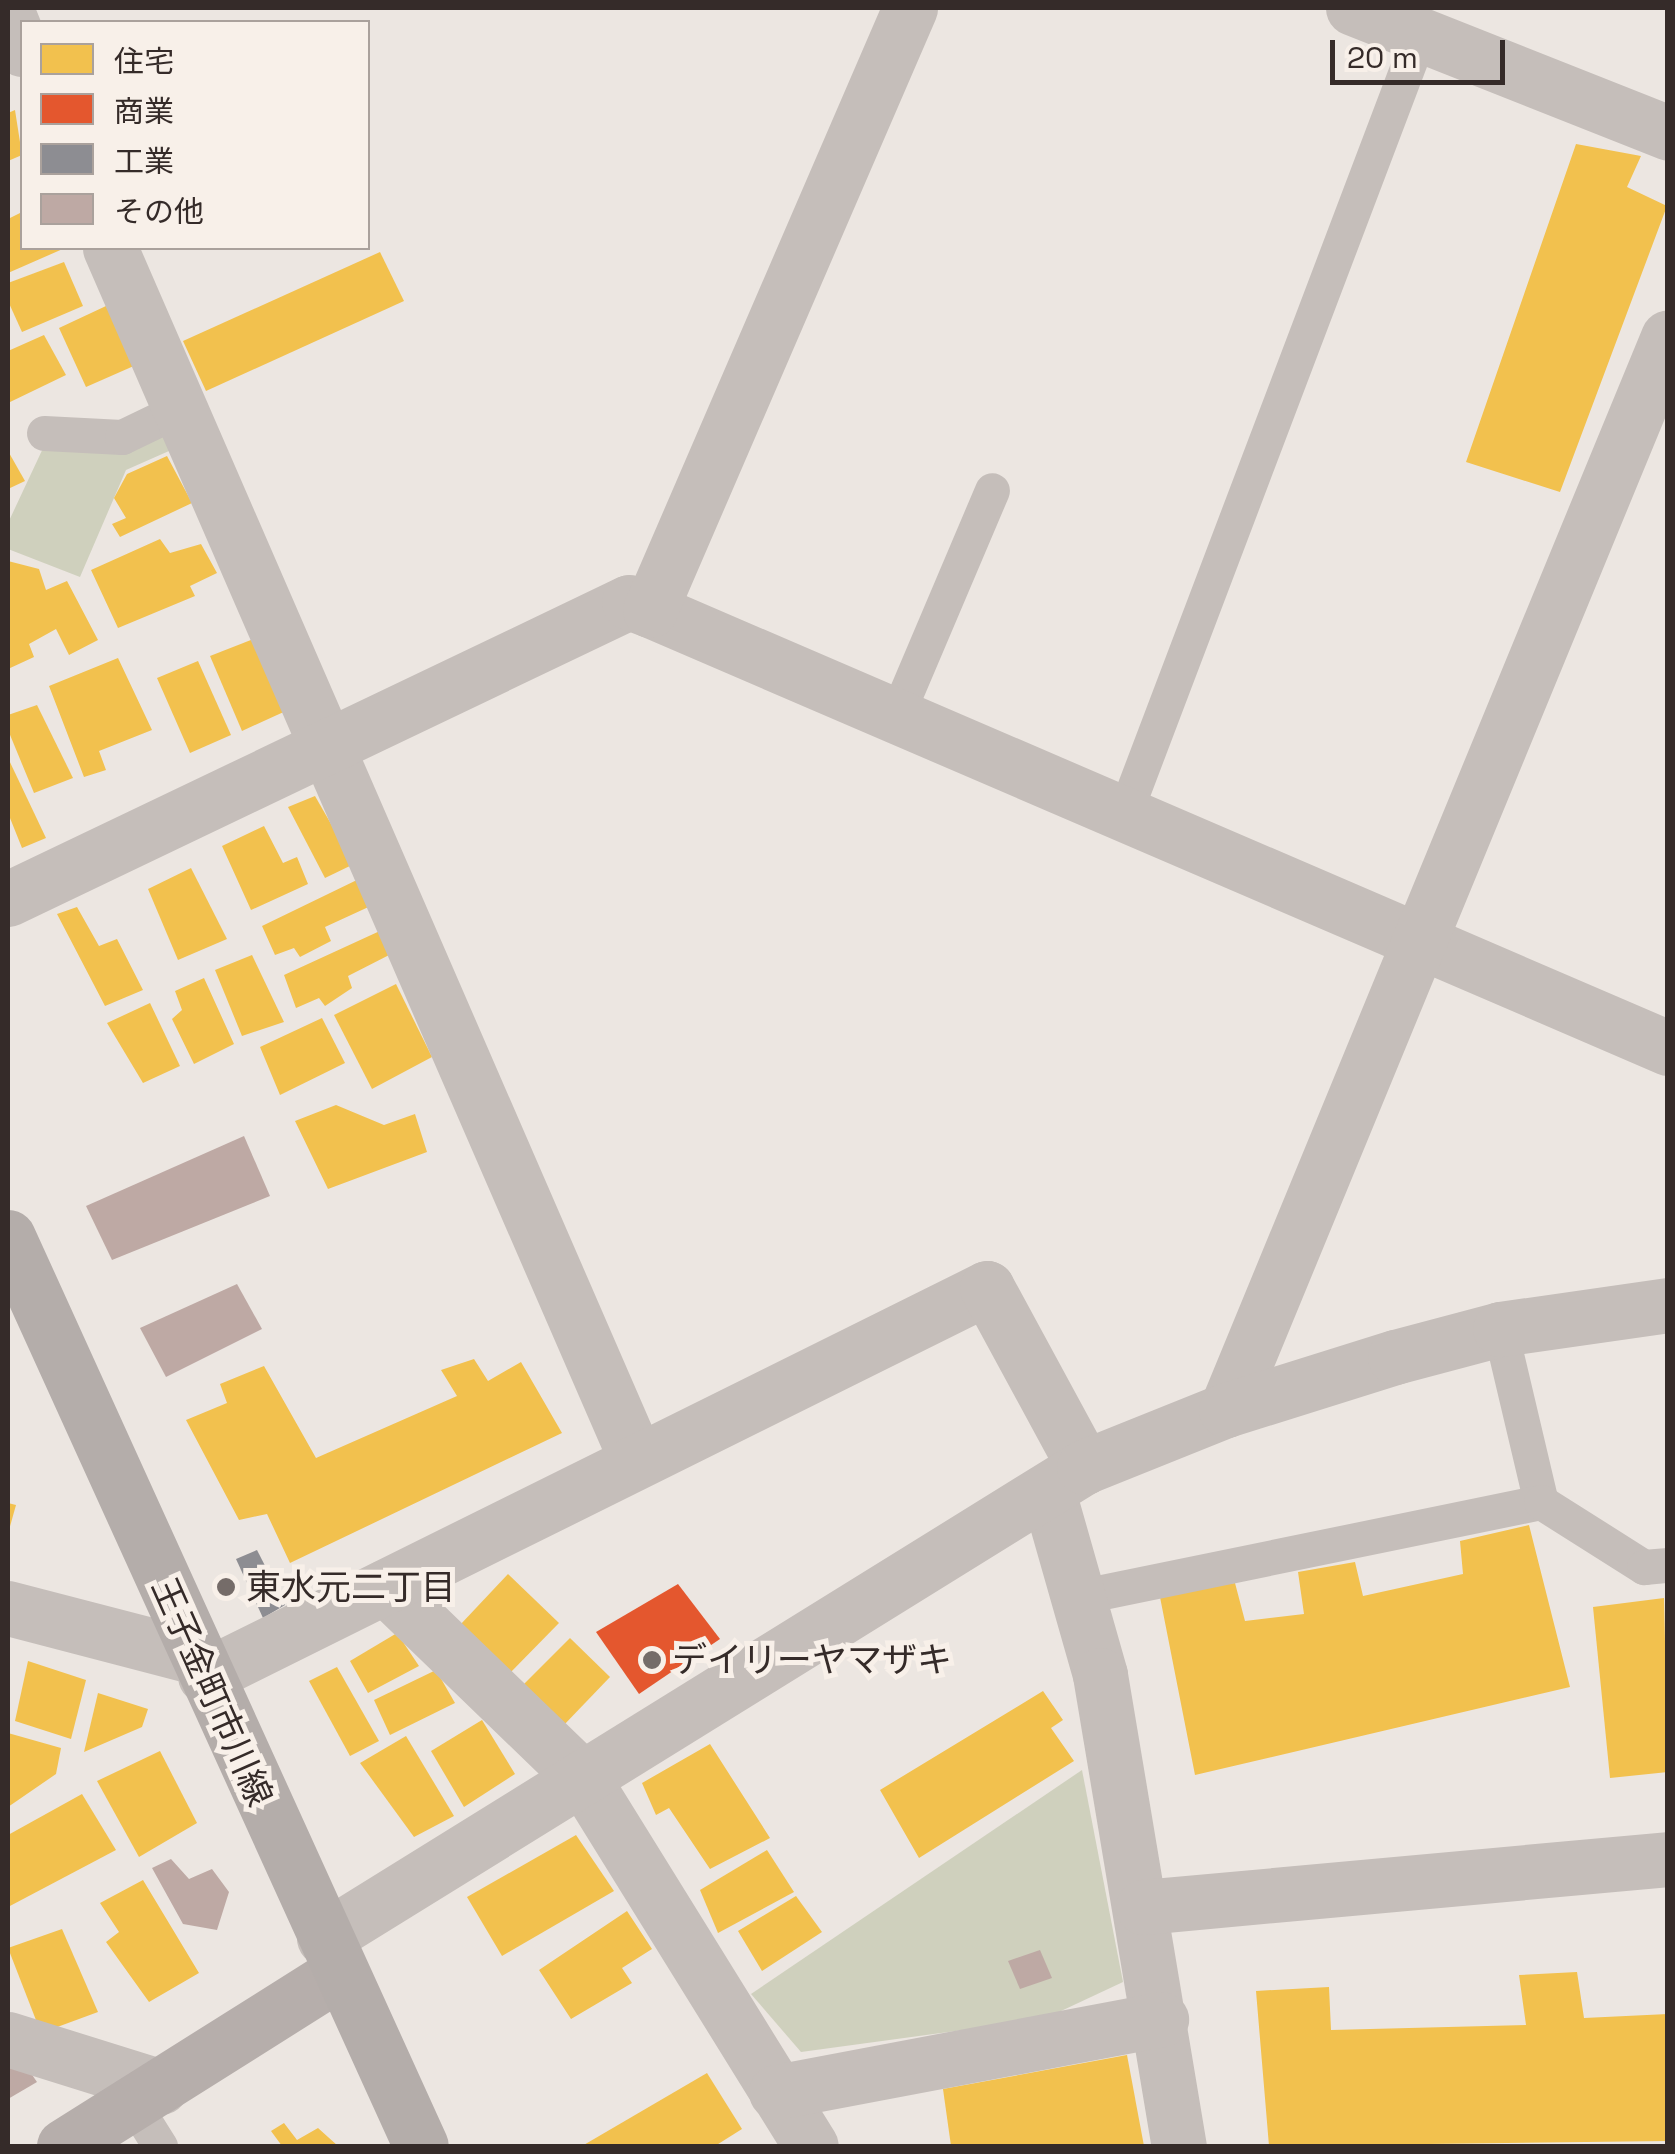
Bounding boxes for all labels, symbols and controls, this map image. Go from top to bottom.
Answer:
legend [20,20,370,250]
scale bar [1335,20,1510,82]
text: 20 m [1347,38,1418,77]
text: 住宅 [114,42,174,81]
text: 商業 [114,92,174,131]
text: 工業 [114,142,174,181]
text: その他 [114,192,204,231]
place label: 東水元二丁目 [246,1566,456,1608]
street label: 王子金町市川線 [143,1572,281,1812]
marker: 東水元二丁目 [215,1576,237,1598]
place label: デイリーヤマザキ [672,1639,952,1681]
marker: デイリーヤマザキ [641,1649,663,1671]

